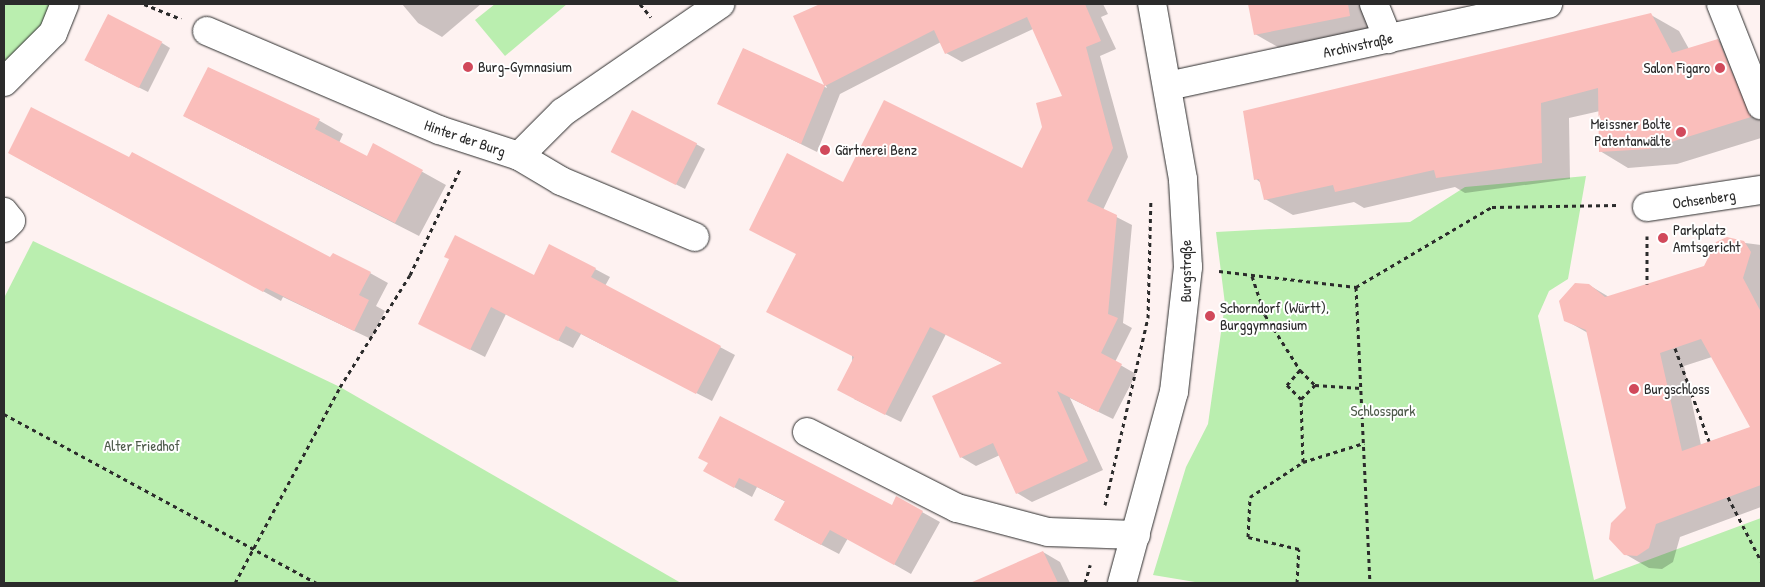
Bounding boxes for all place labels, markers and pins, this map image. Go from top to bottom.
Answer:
place label: Burg-Gymnasium [478,58,572,76]
place label: Salon Figaro [1644,59,1710,77]
marker: Burg-Gymnasium [462,61,474,73]
marker: Salon Figaro [1714,62,1726,74]
place label: Meissner Bolte Patentanwälte [1590,114,1671,149]
marker: Meissner Bolte Patentanwälte [1675,126,1687,138]
place label: Gärtnerei Benz [835,141,917,159]
marker: Gärtnerei Benz [819,144,831,156]
place label: Parkplatz Amtsgericht [1673,220,1741,255]
marker: Parkplatz Amtsgericht [1657,232,1669,244]
place label: Schorndorf (Württ), Burggymnasium [1220,298,1329,333]
marker: Schorndorf (Württ), Burggymnasium [1204,310,1216,322]
place label: Burgschloss [1644,380,1710,398]
marker: Burgschloss [1628,383,1640,395]

